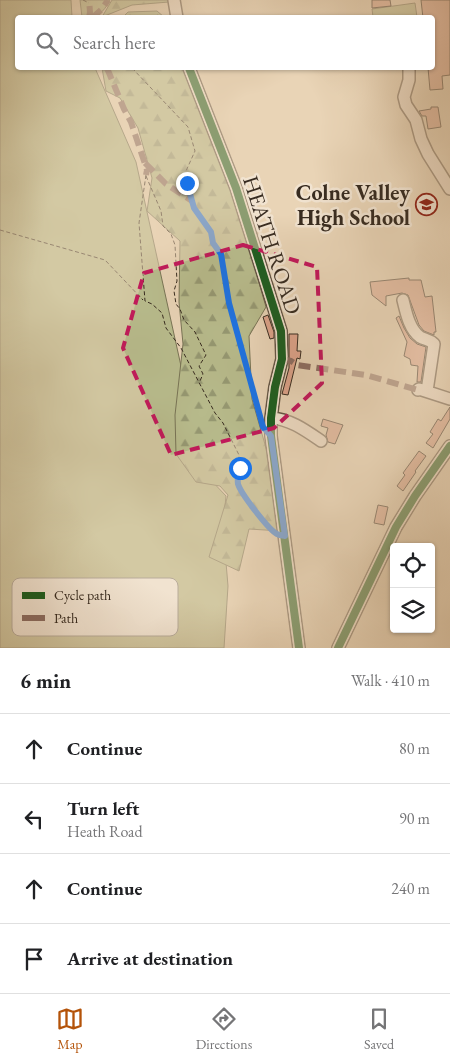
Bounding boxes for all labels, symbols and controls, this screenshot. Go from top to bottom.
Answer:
search box [15,15,435,70]
icon: search [33,29,61,57]
text: Search here [73,30,155,55]
route end [176,172,199,195]
street label: HEATH ROAD [236,172,308,318]
place label: Colne Valley High School [296,178,410,232]
school or university icon: Colne Valley High School [414,193,438,217]
route start [229,457,252,480]
map controls [390,543,435,633]
button: locate [390,543,435,588]
legend [12,578,178,636]
text: Cycle path [54,586,111,604]
button: layers [390,588,435,633]
text: Path [54,609,78,627]
text: 6 min [20,667,71,694]
text: Walk · 410 m [351,670,430,691]
icon: ahead [20,735,48,763]
text: Continue [67,736,142,761]
text: 80 m [399,738,430,759]
text: Turn left [67,796,139,821]
icon: left [20,805,48,833]
text: 90 m [399,808,430,829]
text: Heath Road [67,821,143,842]
icon: ahead [20,875,48,903]
text: Continue [67,876,142,901]
text: 240 m [391,878,430,899]
icon: arrive [20,945,48,973]
text: Arrive at destination [67,946,233,971]
tab: Map [56,1005,84,1053]
tab: Directions [196,1005,252,1053]
tab: Saved [364,1005,394,1053]

